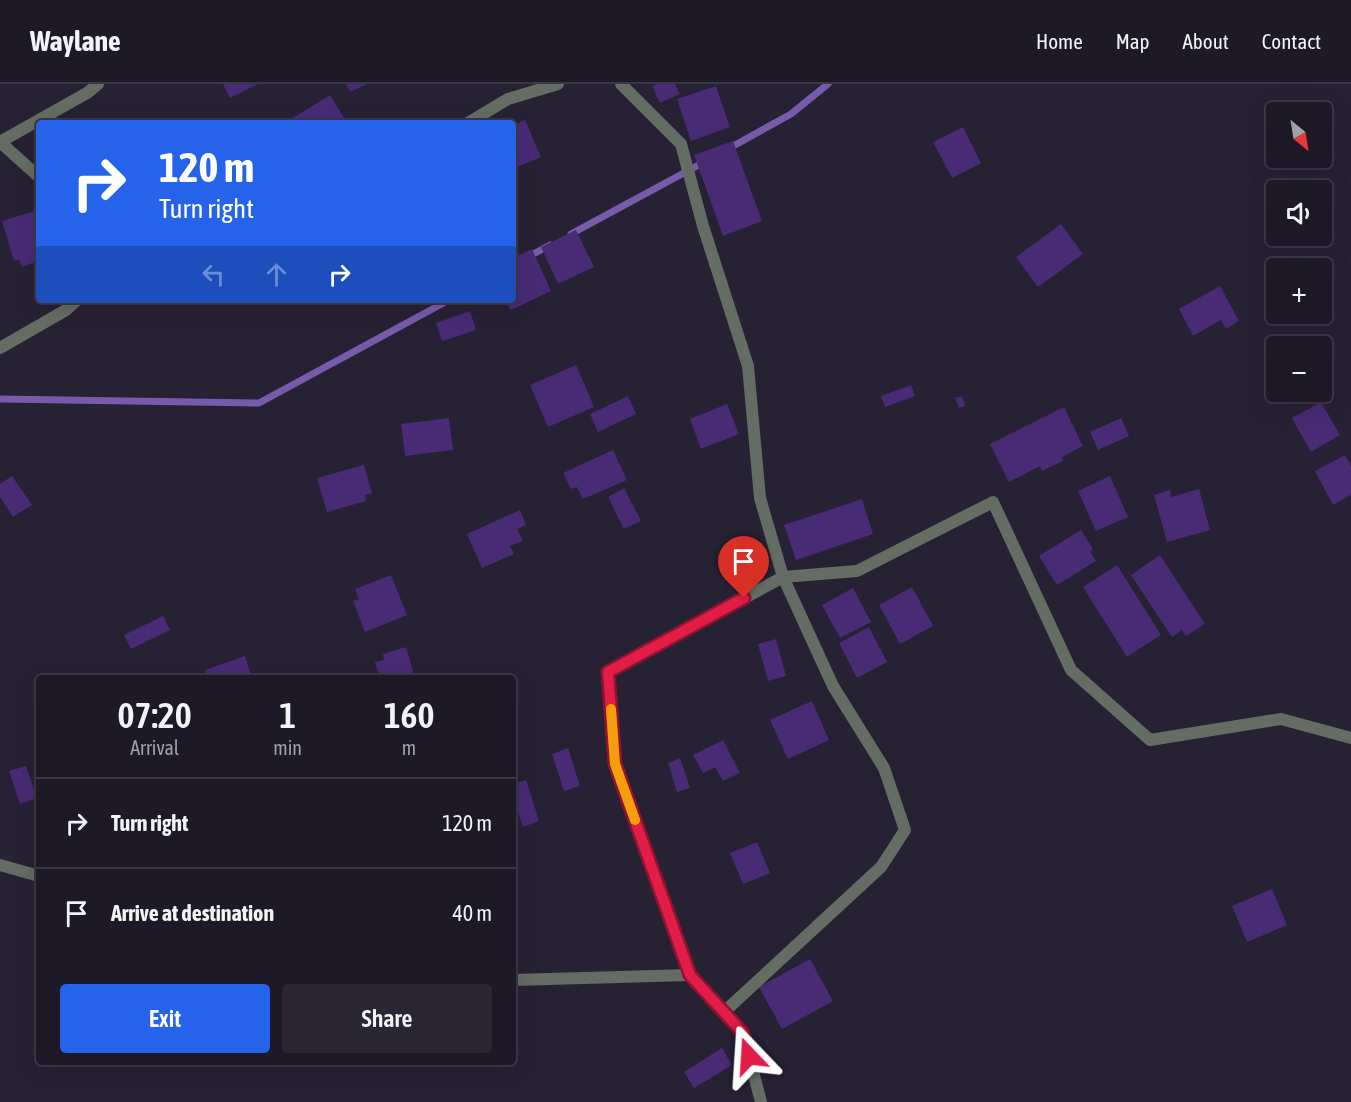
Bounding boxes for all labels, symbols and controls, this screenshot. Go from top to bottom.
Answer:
text: Waylane [30,25,121,57]
text: Home [1036,29,1083,53]
text: Map [1116,29,1150,53]
text: About [1183,29,1229,53]
text: Contact [1262,29,1321,53]
north arrow [1266,102,1332,168]
map controls [1266,102,1332,402]
text: 120 m [159,143,254,191]
icon: right [60,144,138,222]
button: sound [1266,180,1332,246]
text: Turn right [159,193,254,224]
icon: left [197,258,230,291]
icon: ahead [260,258,293,291]
icon: right [323,258,356,291]
button: + [1266,258,1332,324]
button: − [1266,336,1332,402]
pin [718,536,769,598]
icon: arrive [727,545,760,578]
text: 07:20 [118,694,192,736]
text: 1 [279,694,296,736]
text: 160 [384,694,434,736]
text: Arrival [130,736,179,759]
text: min [273,736,302,759]
text: m [402,736,416,759]
icon: right [60,807,93,840]
text: Turn right [111,810,188,836]
text: 120 m [442,810,492,836]
icon: arrive [60,897,93,930]
text: Arrive at destination [111,900,274,926]
text: 40 m [452,900,492,926]
button: Exit [60,984,270,1053]
button: Share [282,984,492,1053]
position arrow [717,1024,781,1088]

